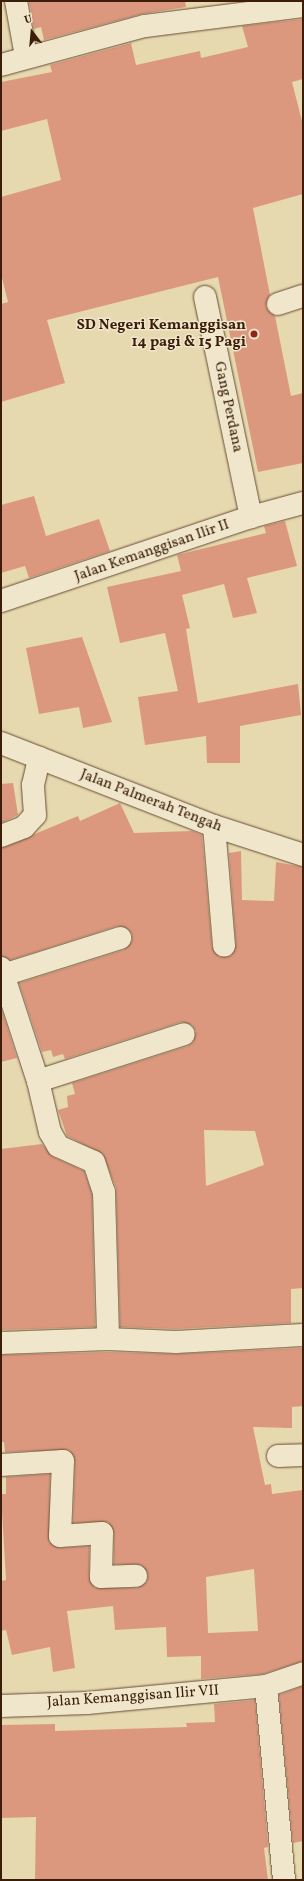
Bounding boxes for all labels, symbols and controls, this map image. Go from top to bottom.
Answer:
north arrow [12,12,52,52]
text: U [23,12,34,28]
place label: SD Negeri Kemanggisan 14 pagi & 15 Pagi [76,316,246,351]
marker: SD Negeri Kemanggisan 14 pagi & 15 Pagi [249,329,259,339]
street label: Gang Perdana [210,360,246,454]
street label: Jalan Kemanggisan Ilir II [72,516,232,586]
street label: Jalan Palmerah Tengah [77,766,225,836]
street label: Jalan Kemanggisan Ilir VII [46,1682,220,1712]

